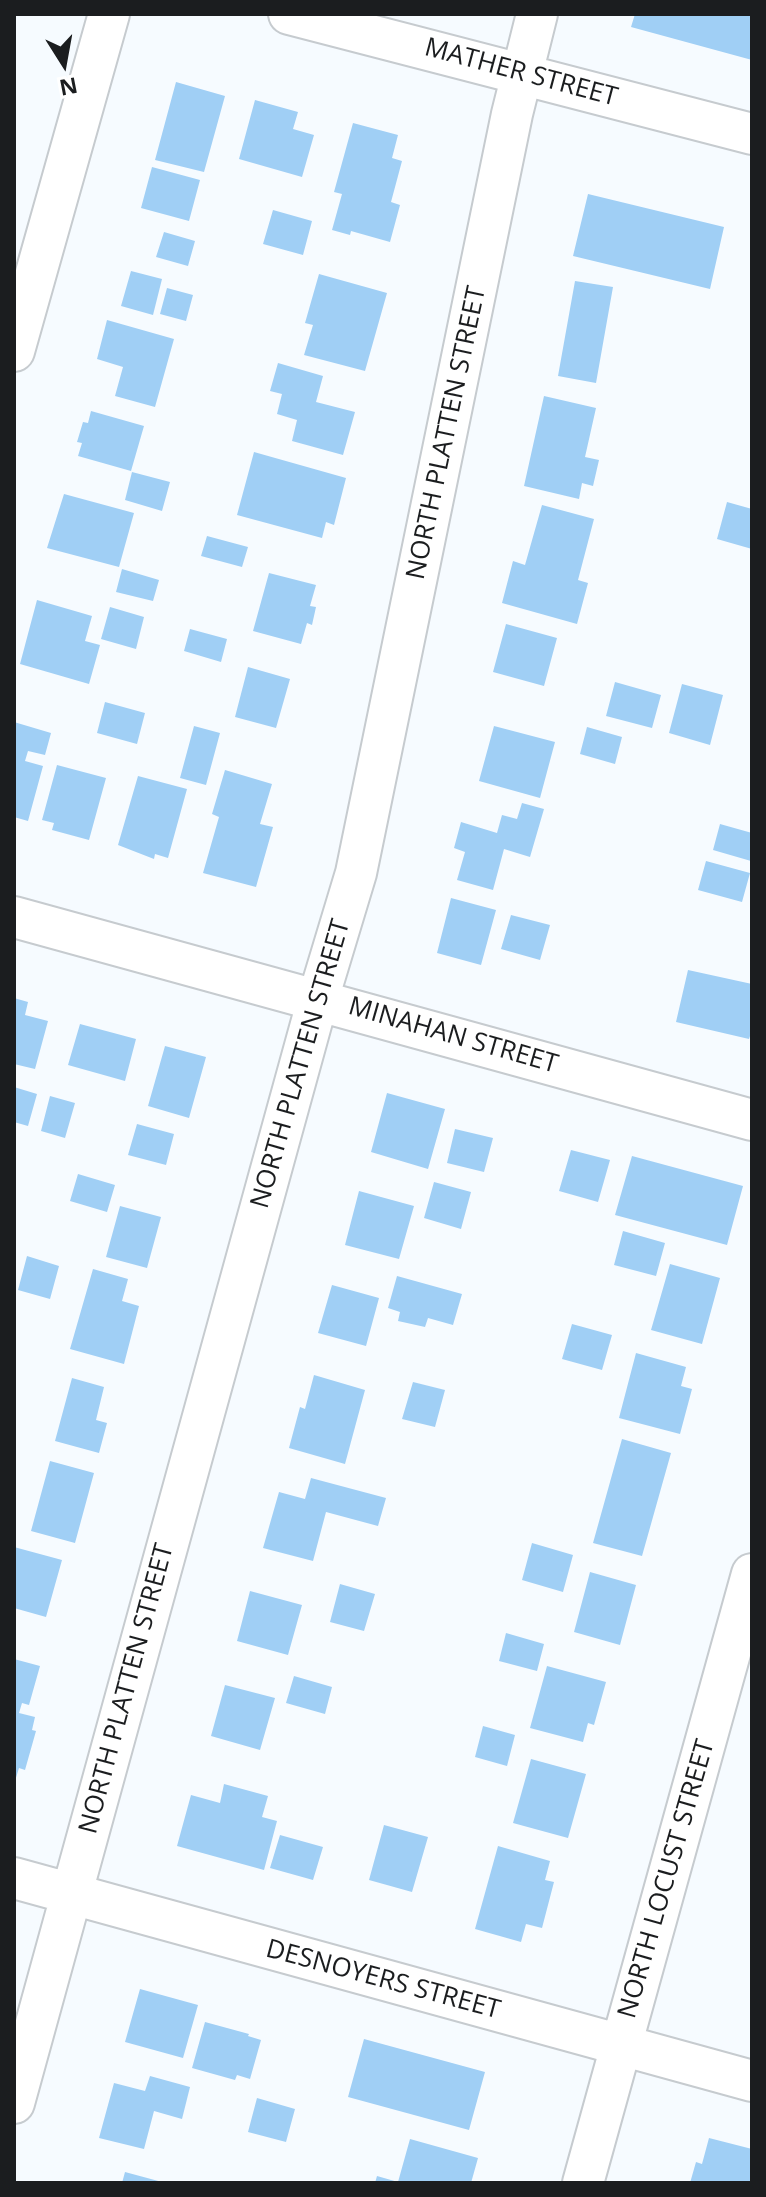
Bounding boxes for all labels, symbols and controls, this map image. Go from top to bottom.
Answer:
north arrow [24,24,104,104]
street label: MATHER STREET [421,32,621,114]
text: N [57,71,80,104]
street label: NORTH PLATTEN STREET [401,284,493,582]
street label: NORTH PLATTEN STREET [245,916,357,1212]
street label: MINAHAN STREET [345,991,561,1081]
street label: NORTH PLATTEN STREET [73,1541,181,1837]
street label: NORTH LOCUST STREET [612,1736,722,2022]
street label: DESNOYERS STREET [262,1934,504,2026]

